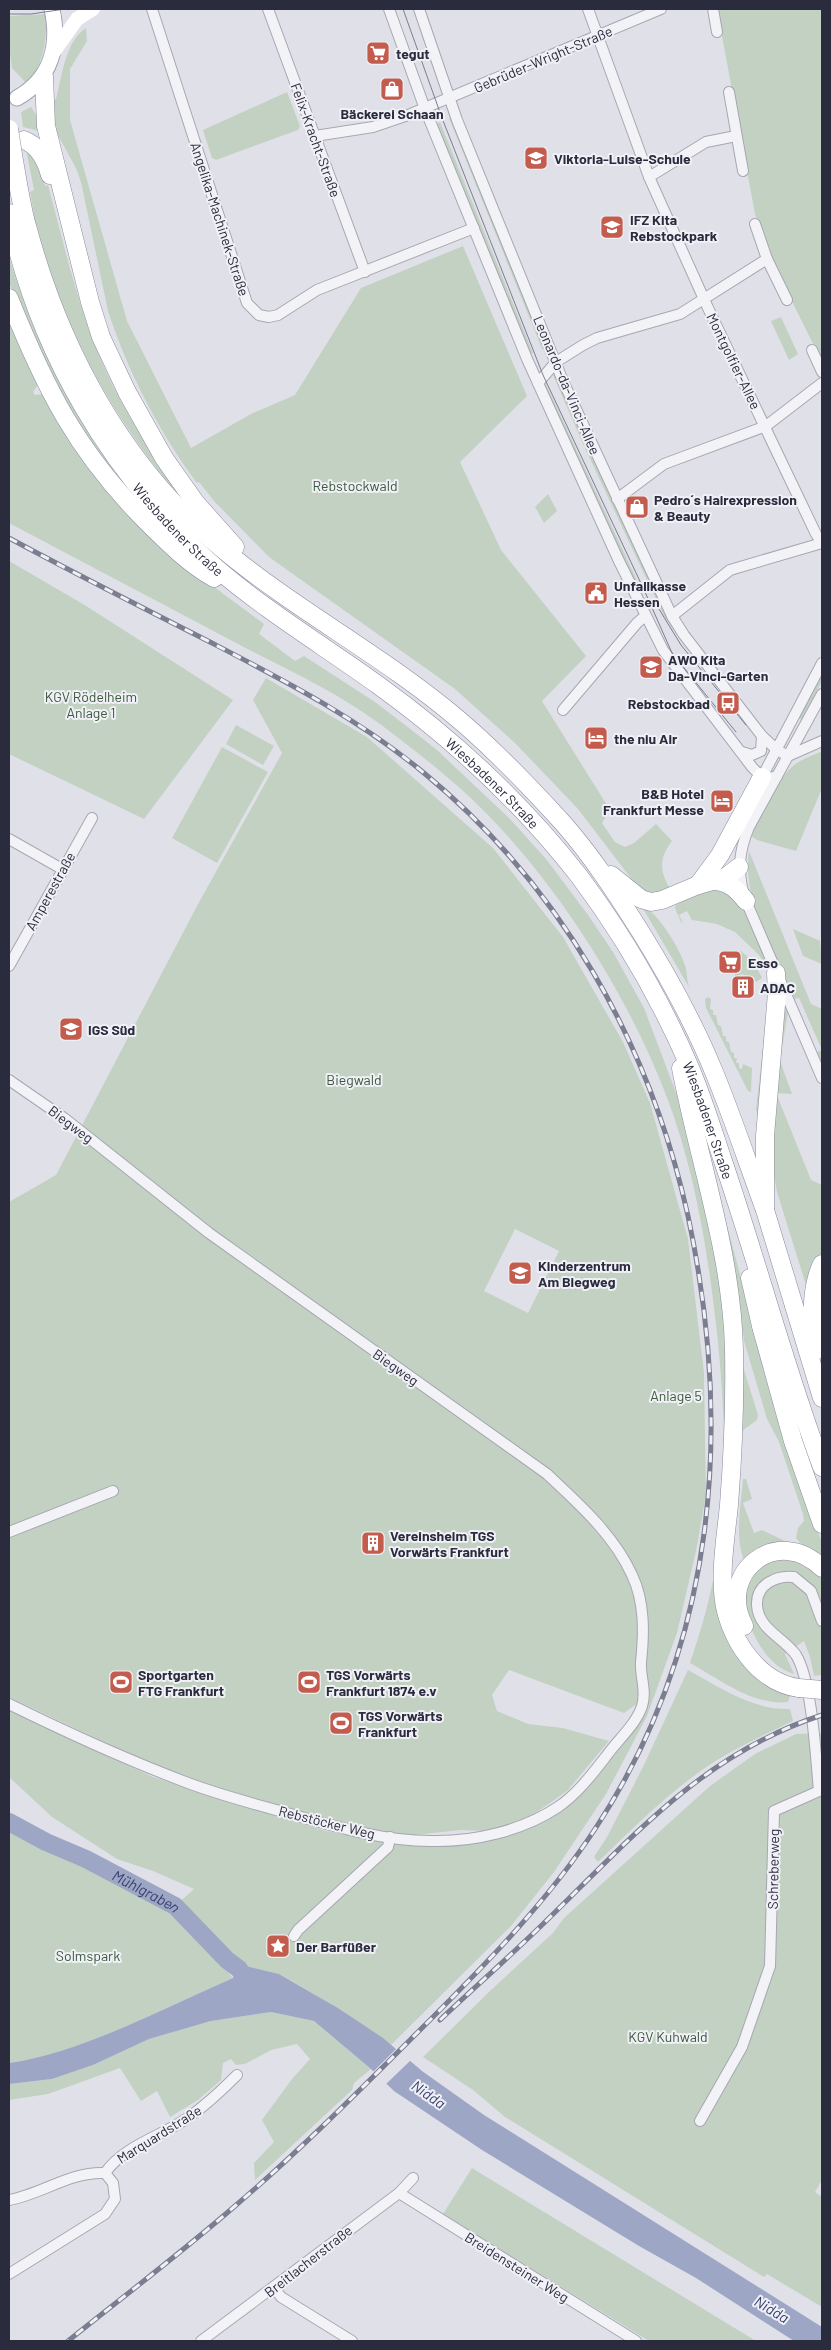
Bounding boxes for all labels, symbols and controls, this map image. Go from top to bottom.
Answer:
street label: Gebrüder-Wright-Straße [471,22,615,96]
supermarket icon: tegut [365,40,391,66]
place label: tegut [396,45,430,62]
shop icon: Bäckerei Schaan [379,76,405,102]
street label: Felix-Kracht-Straße [287,81,345,199]
place label: Bäckerei Schaan [340,105,444,122]
street label: Angelika-Machinek-Straße [187,140,253,298]
school or university icon: Viktoria-Luise-Schule [523,145,549,171]
place label: Viktoria-Luise-Schule [554,150,691,167]
place label: IFZ Kita Rebstockpark [630,211,718,244]
school or university icon: IFZ Kita Rebstockpark [599,214,625,240]
street label: Montgolfier-Allee [703,310,765,412]
street label: Leonardo-da-Vinci-Allee [530,313,604,457]
park label: Rebstockwald [312,477,398,494]
street label: Wiesbadener Straße [130,479,227,579]
place label: Pedro´s Hairexpression & Beauty [654,491,797,524]
shop icon: Pedro´s Hairexpression & Beauty [624,494,650,520]
place label: Unfallkasse Hessen [614,577,687,610]
public building icon: Unfallkasse Hessen [583,580,609,606]
place label: AWO Kita Da-Vinci-Garten [668,651,768,684]
school or university icon: AWO Kita Da-Vinci-Garten [638,654,664,680]
park label: KGV Rödelheim Anlage 1 [45,688,137,721]
bus stop icon: Rebstockbad [715,690,741,716]
place label: Rebstockbad [628,695,710,712]
hotel icon: the niu Air [583,725,609,751]
place label: the niu Air [614,730,678,747]
street label: Wiesbadener Straße [443,734,543,832]
place label: B&B Hotel Frankfurt Messe [603,785,704,818]
hotel icon: B&B Hotel Frankfurt Messe [709,788,735,814]
street label: Amperestraße [22,849,78,933]
supermarket icon: Esso [717,949,743,975]
place label: Esso [748,954,778,971]
building icon: ADAC [730,974,756,1000]
place label: ADAC [760,979,795,996]
school or university icon: IGS Süd [58,1016,84,1042]
place label: IGS Süd [88,1021,135,1038]
street label: Wiesbadener Straße [680,1059,737,1181]
park label: Biegwald [326,1071,382,1088]
street label: Biegweg [45,1102,97,1146]
place label: Kinderzentrum Am Biegweg [538,1257,631,1290]
school or university icon: Kinderzentrum Am Biegweg [507,1260,533,1286]
street label: Biegweg [370,1345,422,1389]
park label: Anlage 5 [650,1387,702,1404]
place label: Vereinsheim TGS Vorwärts Frankfurt [390,1527,509,1560]
building icon: Vereinsheim TGS Vorwärts Frankfurt [360,1530,386,1556]
place label: Sportgarten FTG Frankfurt [138,1666,224,1699]
place label: TGS Vorwärts Frankfurt 1874 e.v [326,1666,436,1699]
sports icon: Sportgarten FTG Frankfurt [108,1669,134,1695]
sports icon: TGS Vorwärts Frankfurt 1874 e.v [296,1669,322,1695]
place label: TGS Vorwärts Frankfurt [358,1707,442,1740]
sports icon: TGS Vorwärts Frankfurt [328,1710,354,1736]
street label: Rebstöcker Weg [277,1802,377,1842]
street label: Schreberweg [764,1828,782,1910]
water label: Mühlgraben [110,1866,185,1916]
place icon: Der Barfüßer [265,1933,291,1959]
place label: Der Barfüßer [296,1938,377,1955]
park label: Solmspark [56,1947,120,1964]
park label: KGV Kuhwald [628,2028,708,2045]
water label: Nidda [409,2076,450,2112]
street label: Marquardstraße [114,2101,204,2167]
street label: Breitlacherstraße [261,2221,355,2301]
street label: Breidensteiner Weg [462,2228,572,2306]
water label: Nidda [751,2292,793,2326]

